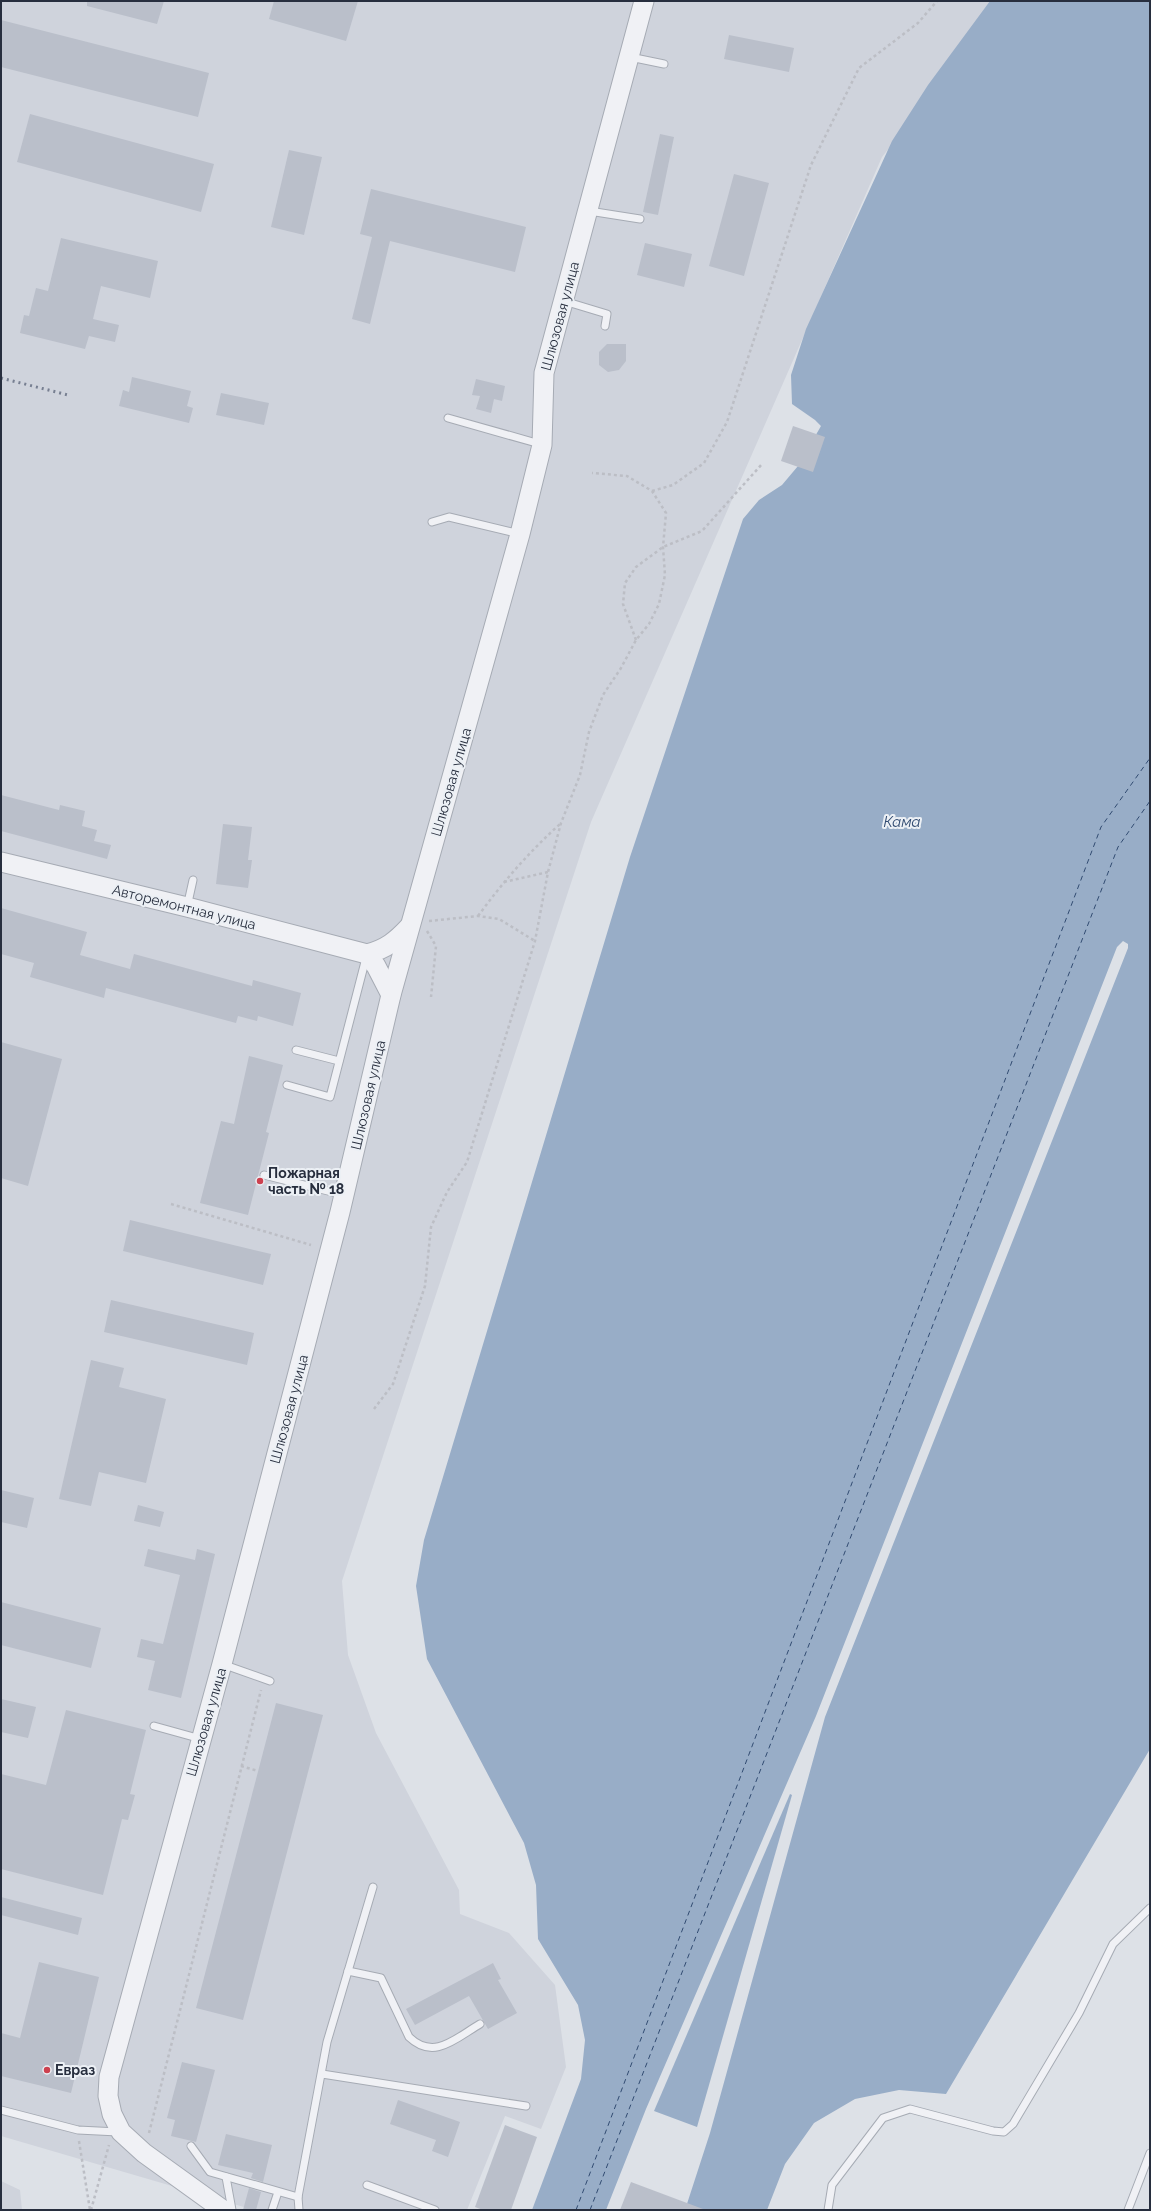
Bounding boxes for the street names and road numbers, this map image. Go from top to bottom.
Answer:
street label: Шлюзовая улица [538,260,582,372]
street label: Шлюзовая улица [428,726,474,838]
street label: Авторемонтная улица [110,881,258,933]
street label: Шлюзовая улица [348,1039,388,1151]
street label: Шлюзовая улица [267,1353,311,1465]
street label: Шлюзовая улица [183,1666,229,1778]

